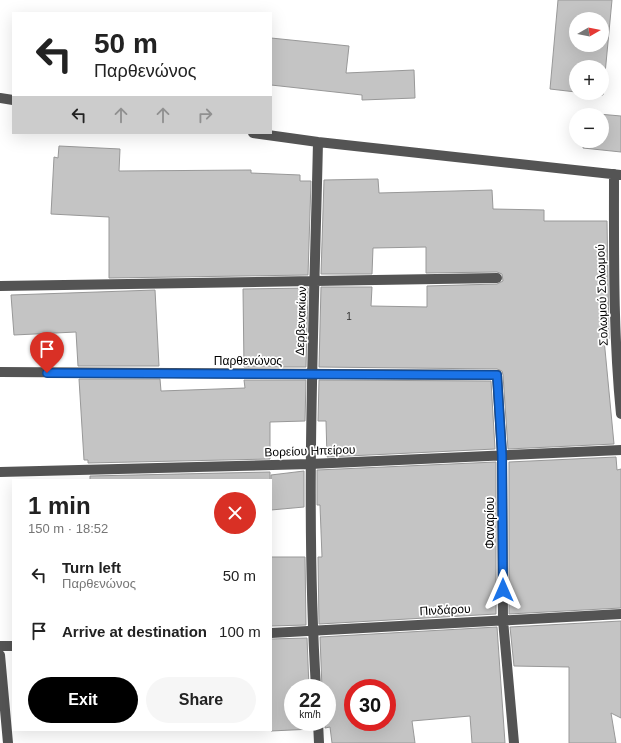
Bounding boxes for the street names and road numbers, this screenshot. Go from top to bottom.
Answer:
street label: Σολωμού Σολωμού [593,244,611,346]
street label: Δερβενακίων [293,286,309,356]
street label: Παρθενώνος [214,354,282,368]
street label: Βορείου Ηπείρου [264,442,356,460]
street label: Φαναρίου [483,497,497,549]
street label: Πινδάρου [419,602,471,618]

